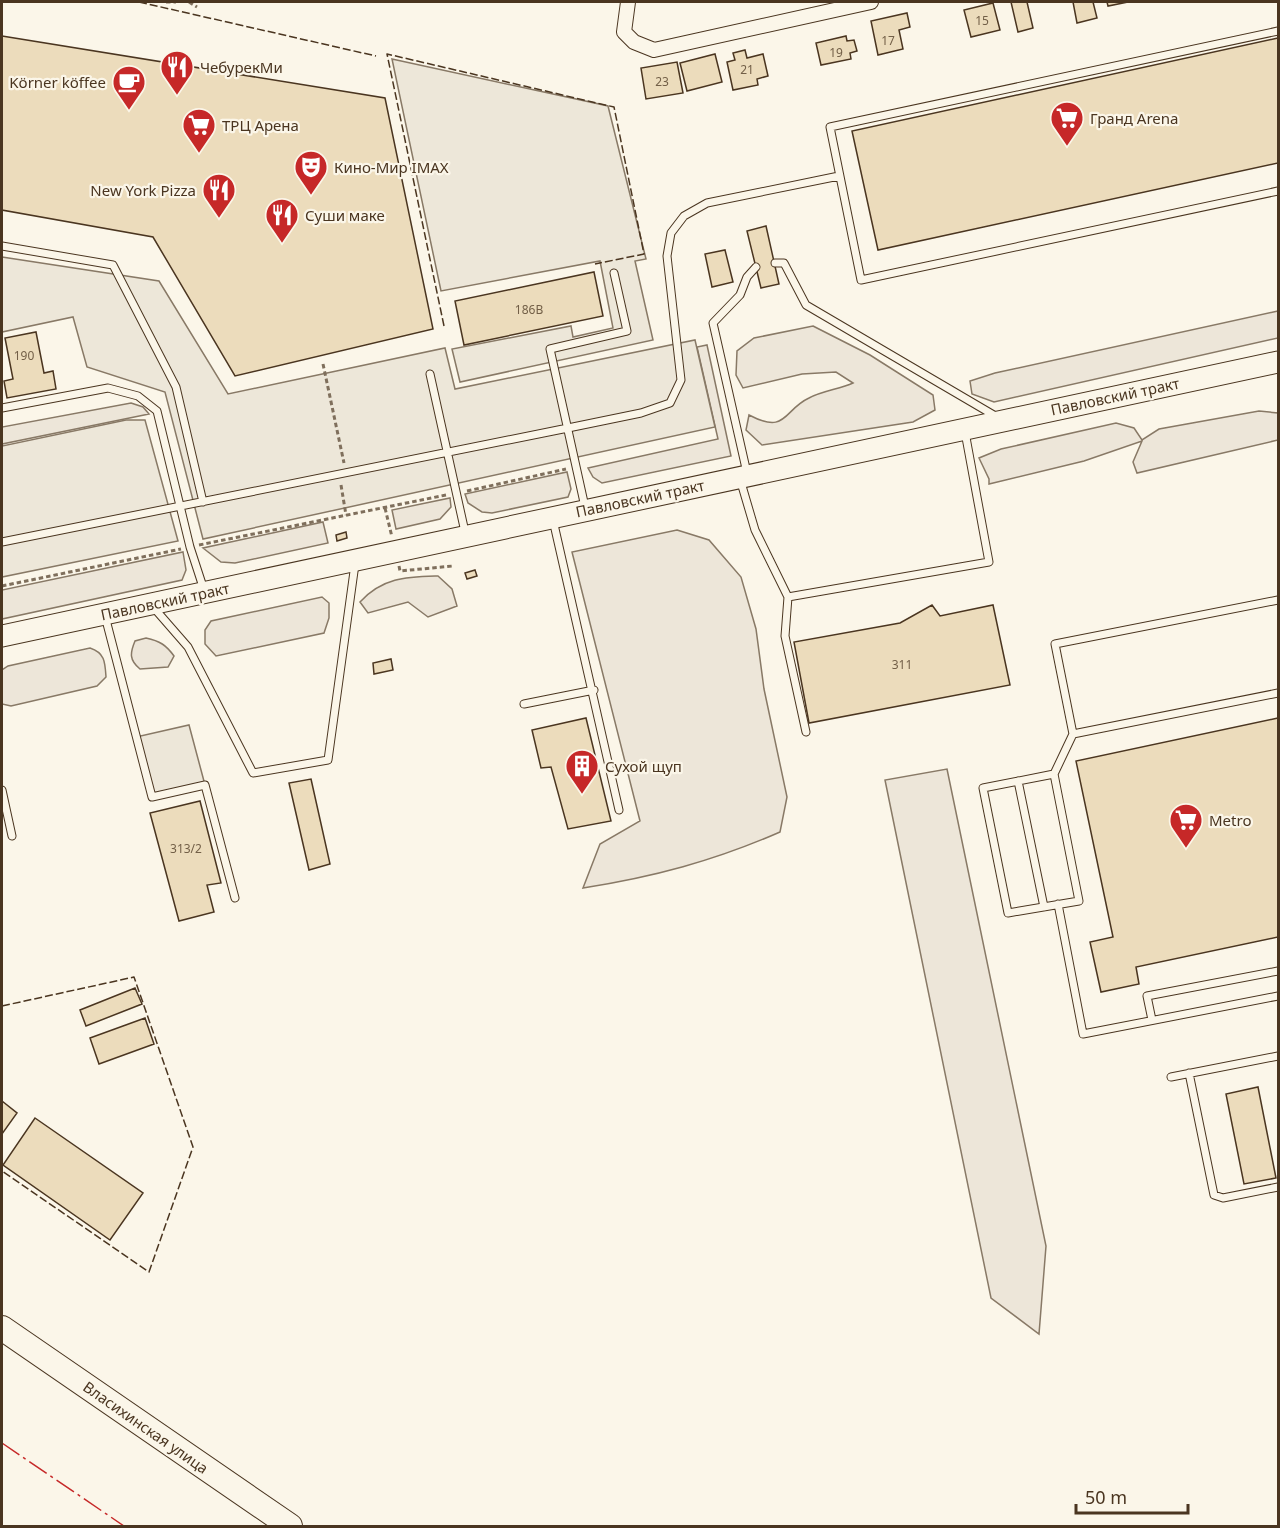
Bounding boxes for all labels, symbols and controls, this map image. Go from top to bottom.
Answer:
house number: 15 [975,12,989,29]
house number: 17 [881,32,895,49]
house number: 19 [829,44,843,61]
restaurant icon: ЧебурекМи [159,49,195,96]
place label: ЧебурекМи [200,57,283,77]
house number: 21 [740,61,754,78]
cafe icon: Körner köffee [111,64,147,111]
place label: Körner köffee [9,72,106,92]
house number: 23 [655,73,669,90]
supermarket icon: Гранд Arena [1049,100,1085,147]
supermarket icon: ТРЦ Арена [181,107,217,154]
place label: Гранд Arena [1090,108,1179,128]
place label: ТРЦ Арена [222,115,299,135]
theatre icon: Кино-Мир IMAX [293,149,329,196]
place label: Кино-Мир IMAX [334,157,449,177]
restaurant icon: New York Pizza [201,172,237,219]
place label: New York Pizza [90,180,196,200]
restaurant icon: Суши маке [264,197,300,244]
place label: Суши маке [305,205,385,225]
house number: 186В [515,301,543,318]
house number: 190 [14,347,34,364]
street label: Павловский тракт [1049,373,1181,419]
street label: Павловский тракт [574,475,706,521]
street label: Павловский тракт [99,578,231,624]
house number: 311 [892,656,912,673]
building icon: Сухой щуп [564,748,600,795]
place label: Сухой щуп [605,756,682,776]
supermarket icon: Metro [1168,802,1204,849]
place label: Metro [1209,810,1251,830]
house number: 313/2 [170,840,202,857]
street label: Власихинская улица [80,1376,212,1478]
scale bar [1076,1477,1188,1515]
text: 50 m [1085,1485,1127,1509]

